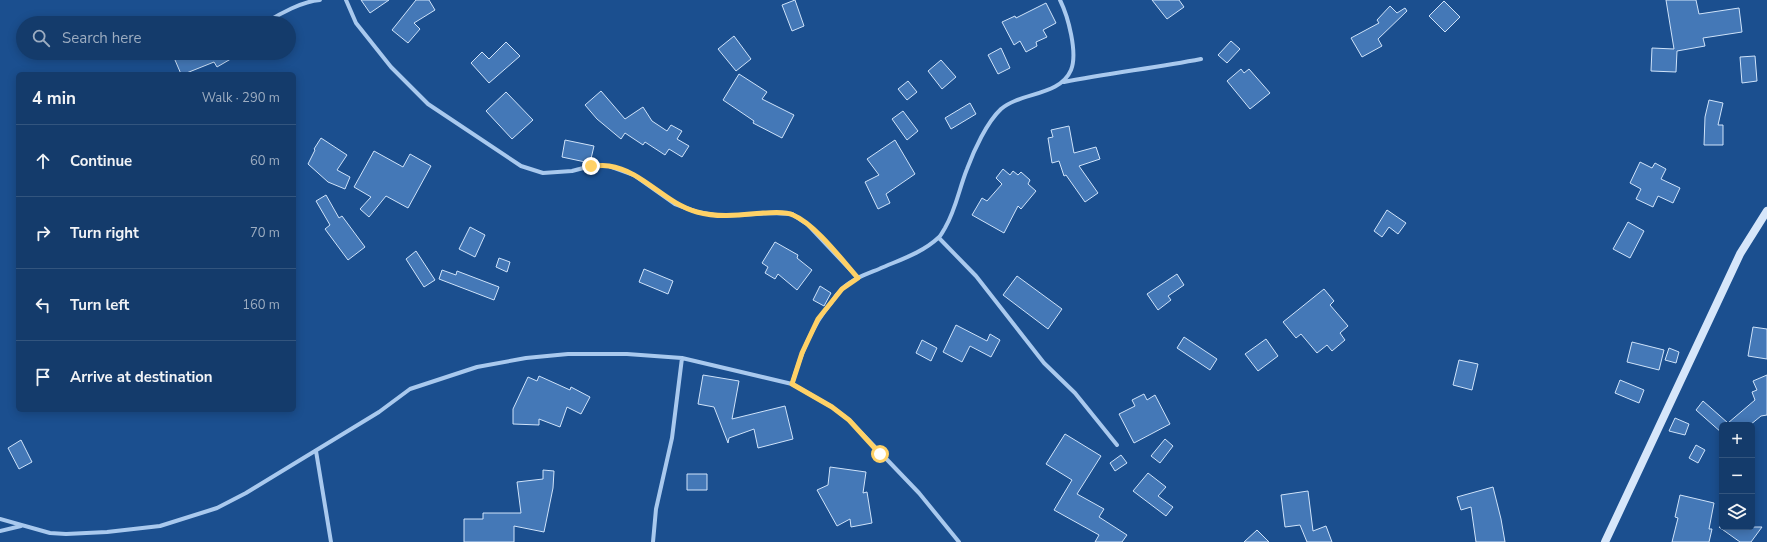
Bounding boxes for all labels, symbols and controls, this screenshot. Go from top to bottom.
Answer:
search box [16,16,296,60]
icon: search [30,27,52,49]
text: Search here [62,28,142,48]
text: 4 min [32,87,76,110]
text: Walk · 290 m [202,89,280,107]
icon: ahead [32,150,54,172]
text: Continue [70,151,132,171]
text: 60 m [250,152,280,170]
route end [582,157,600,175]
icon: right [32,222,54,244]
text: Turn right [70,223,139,243]
text: 70 m [250,224,280,242]
icon: left [32,294,54,316]
text: Turn left [70,295,129,315]
text: 160 m [242,296,280,314]
icon: arrive [32,366,54,388]
text: Arrive at destination [70,367,213,387]
map controls [1719,422,1755,530]
button: + [1719,422,1755,458]
route start [871,445,889,463]
button: − [1719,458,1755,494]
button: layers [1719,494,1755,530]

